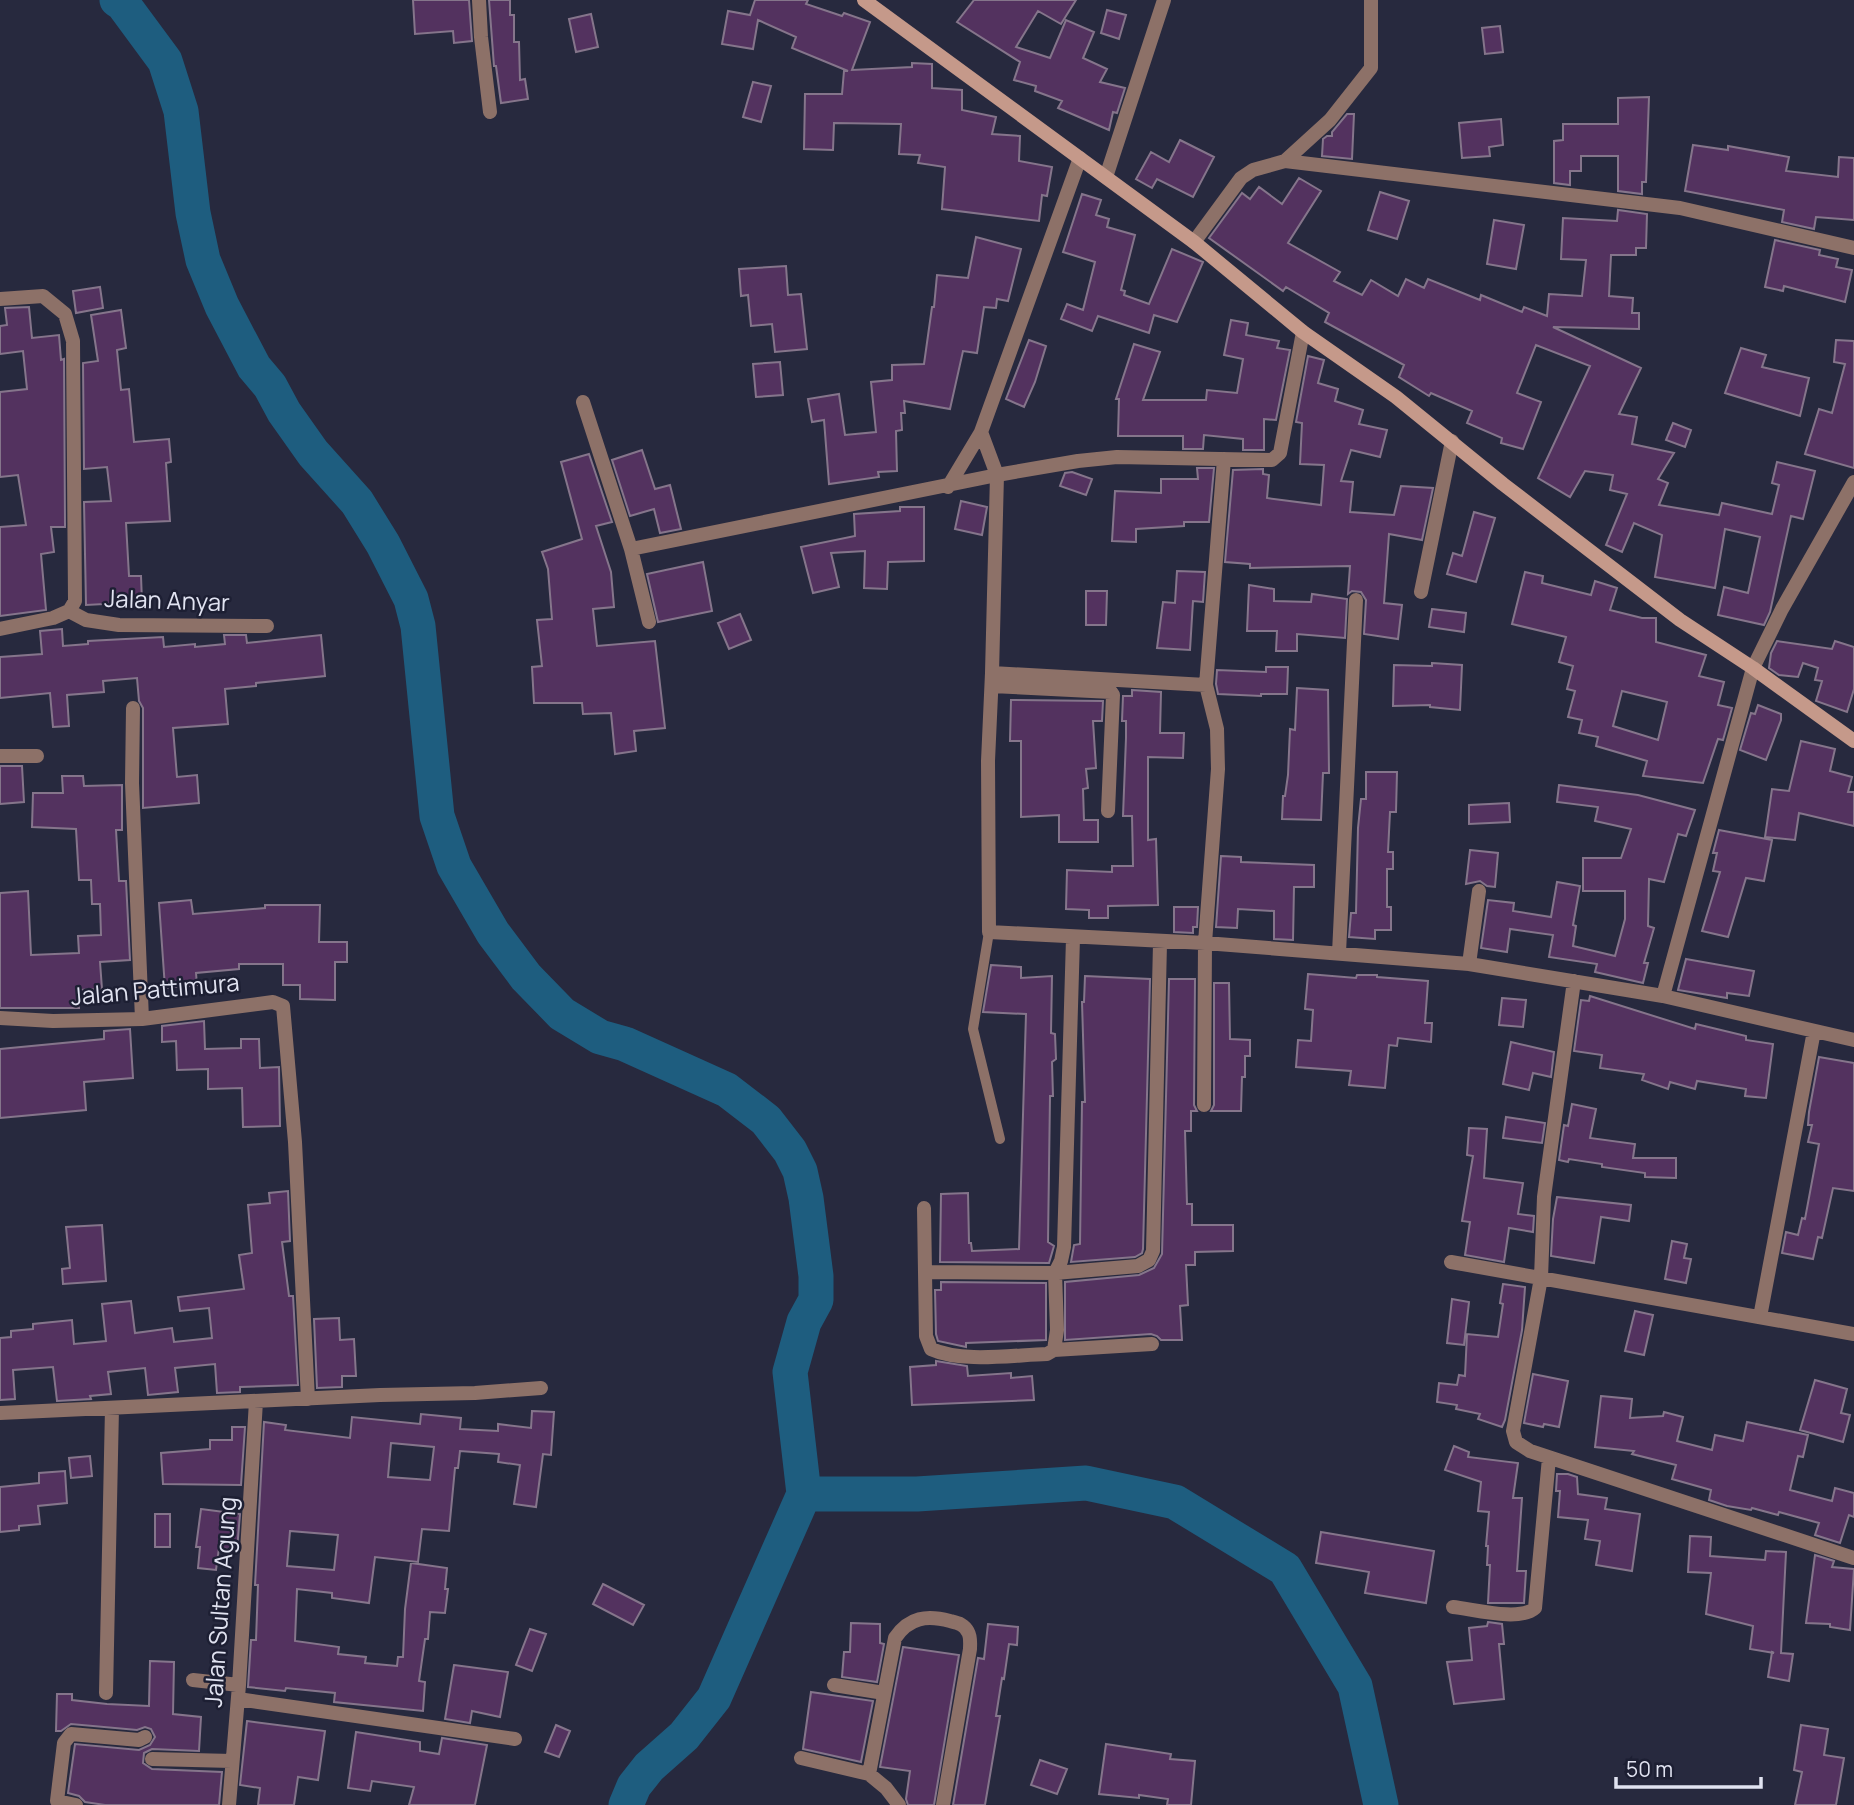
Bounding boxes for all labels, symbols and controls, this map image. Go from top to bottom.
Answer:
street label: Jalan Anyar [104,581,231,618]
street label: Jalan Pattimura [69,965,241,1012]
street label: Jalan Sultan Agung [196,1495,243,1708]
scale bar [1616,1745,1761,1789]
text: 50 m [1626,1755,1673,1783]

